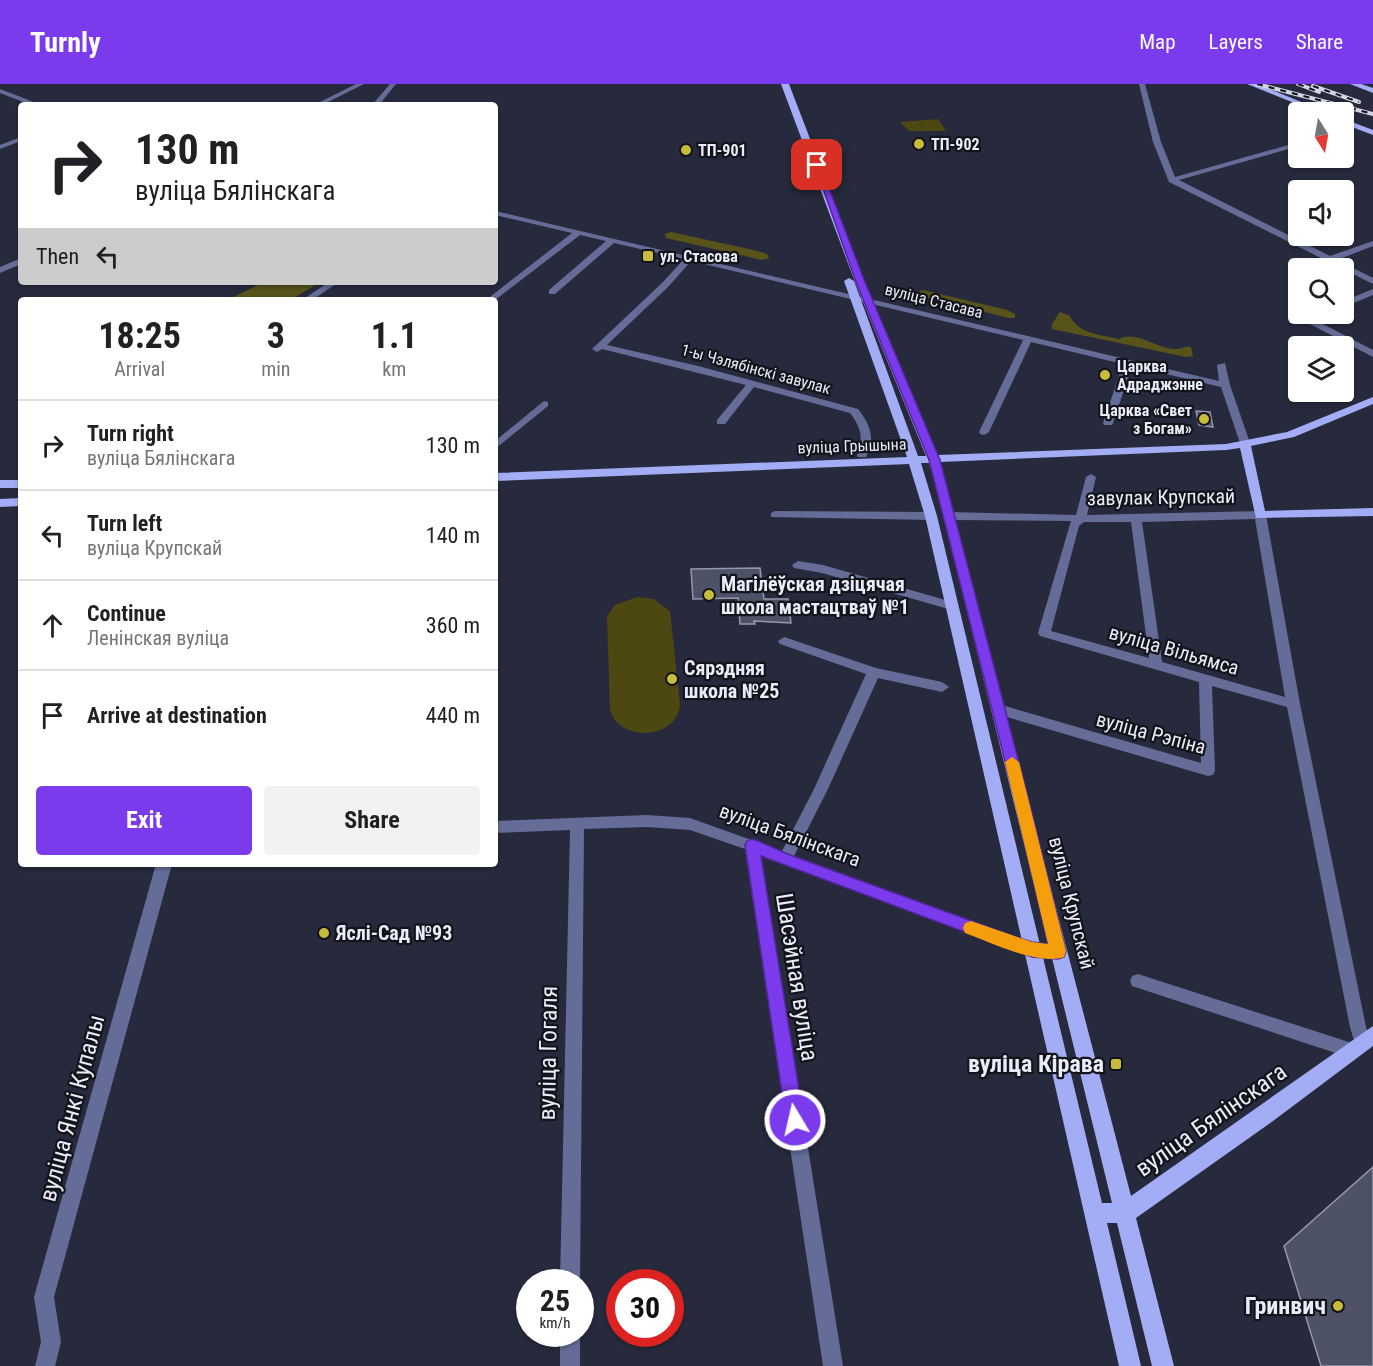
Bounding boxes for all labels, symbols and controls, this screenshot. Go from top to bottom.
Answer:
text: Turnly [30,26,101,59]
text: Map [1139,30,1176,54]
text: Layers [1209,30,1263,54]
text: Share [1296,30,1343,54]
north arrow [1288,102,1354,168]
map controls [1288,102,1354,402]
text: 130 m [135,125,240,174]
icon: right [36,126,114,204]
place label: ТП-902 [931,135,980,154]
marker: ТП-902 [912,137,926,151]
pin [791,139,842,190]
place label: ТП-901 [698,141,747,160]
marker: ТП-901 [679,143,693,157]
icon: arrive [800,148,833,181]
text: вуліца Бялінскага [135,175,335,207]
button: sound [1288,180,1354,246]
icon: left [91,240,124,273]
text: Then [36,244,79,269]
place label: ул. Стасова [660,247,738,266]
marker: ул. Стасова [641,249,655,263]
button: search [1288,258,1354,324]
street label: вуліца Стасава [883,280,985,322]
text: 18:25 [98,315,181,357]
text: 3 [267,315,285,357]
text: 1.1 [371,315,418,357]
button: layers [1288,336,1354,402]
street label: 1-ы Чэлябінскі завулак [679,340,833,398]
text: Arrival [114,357,165,381]
text: min [261,357,291,381]
text: km [382,357,406,381]
place label: Царква Адраджэнне [1117,357,1203,394]
marker: Царква Адраджэнне [1098,368,1112,382]
place label: Царква «Свет з Богам» [1100,401,1192,438]
marker: Царква «Свет з Богам» [1197,412,1211,426]
text: Turn right [87,421,174,446]
icon: right [36,429,69,462]
text: 130 m [426,433,480,458]
street label: вуліца Грышына [797,435,907,457]
text: вуліца Бялінскага [87,446,235,470]
street label: завулак Крупскай [1087,484,1235,510]
text: Turn left [87,511,162,536]
icon: left [36,519,69,552]
text: 140 m [426,523,480,548]
text: вуліца Крупскай [87,536,222,560]
place label: Магілёўская дзіцячая школа мастацтваў №1 [721,572,909,619]
marker: Магілёўская дзіцячая школа мастацтваў №1 [702,588,716,602]
text: Continue [87,601,166,626]
icon: ahead [36,609,69,642]
text: 360 m [426,613,480,638]
street label: вуліца Вільямса [1106,620,1242,680]
text: Ленінская вуліца [87,626,229,650]
place label: Сярэдняя школа №25 [684,656,779,703]
marker: Сярэдняя школа №25 [665,672,679,686]
icon: arrive [36,699,69,732]
text: Arrive at destination [87,703,267,728]
text: 440 m [426,703,480,728]
street label: вуліца Рэпіна [1094,707,1208,759]
button: Exit [36,786,252,855]
button: Share [264,786,480,855]
street label: вуліца Бялінскага [716,798,864,872]
street label: вуліца Крупскай [1044,834,1100,972]
street label: Шасэйная вуліца [770,891,824,1063]
place label: Яслі-Сад №93 [335,921,452,945]
marker: Яслі-Сад №93 [317,926,331,940]
street label: вуліца Гогаля [533,985,563,1121]
street label: вуліца Янкі Купалы [34,1011,110,1205]
place label: вуліца Кірава [968,1050,1104,1078]
marker: вуліца Кірава [1109,1057,1123,1071]
street label: вуліца Бялінскага [1130,1057,1292,1183]
position arrow [763,1088,827,1152]
speed limit sign: 30 [606,1269,684,1347]
text: 25 [540,1283,570,1318]
place label: Гринвич [1245,1292,1326,1320]
marker: Гринвич [1331,1299,1345,1313]
text: km/h [540,1314,570,1332]

